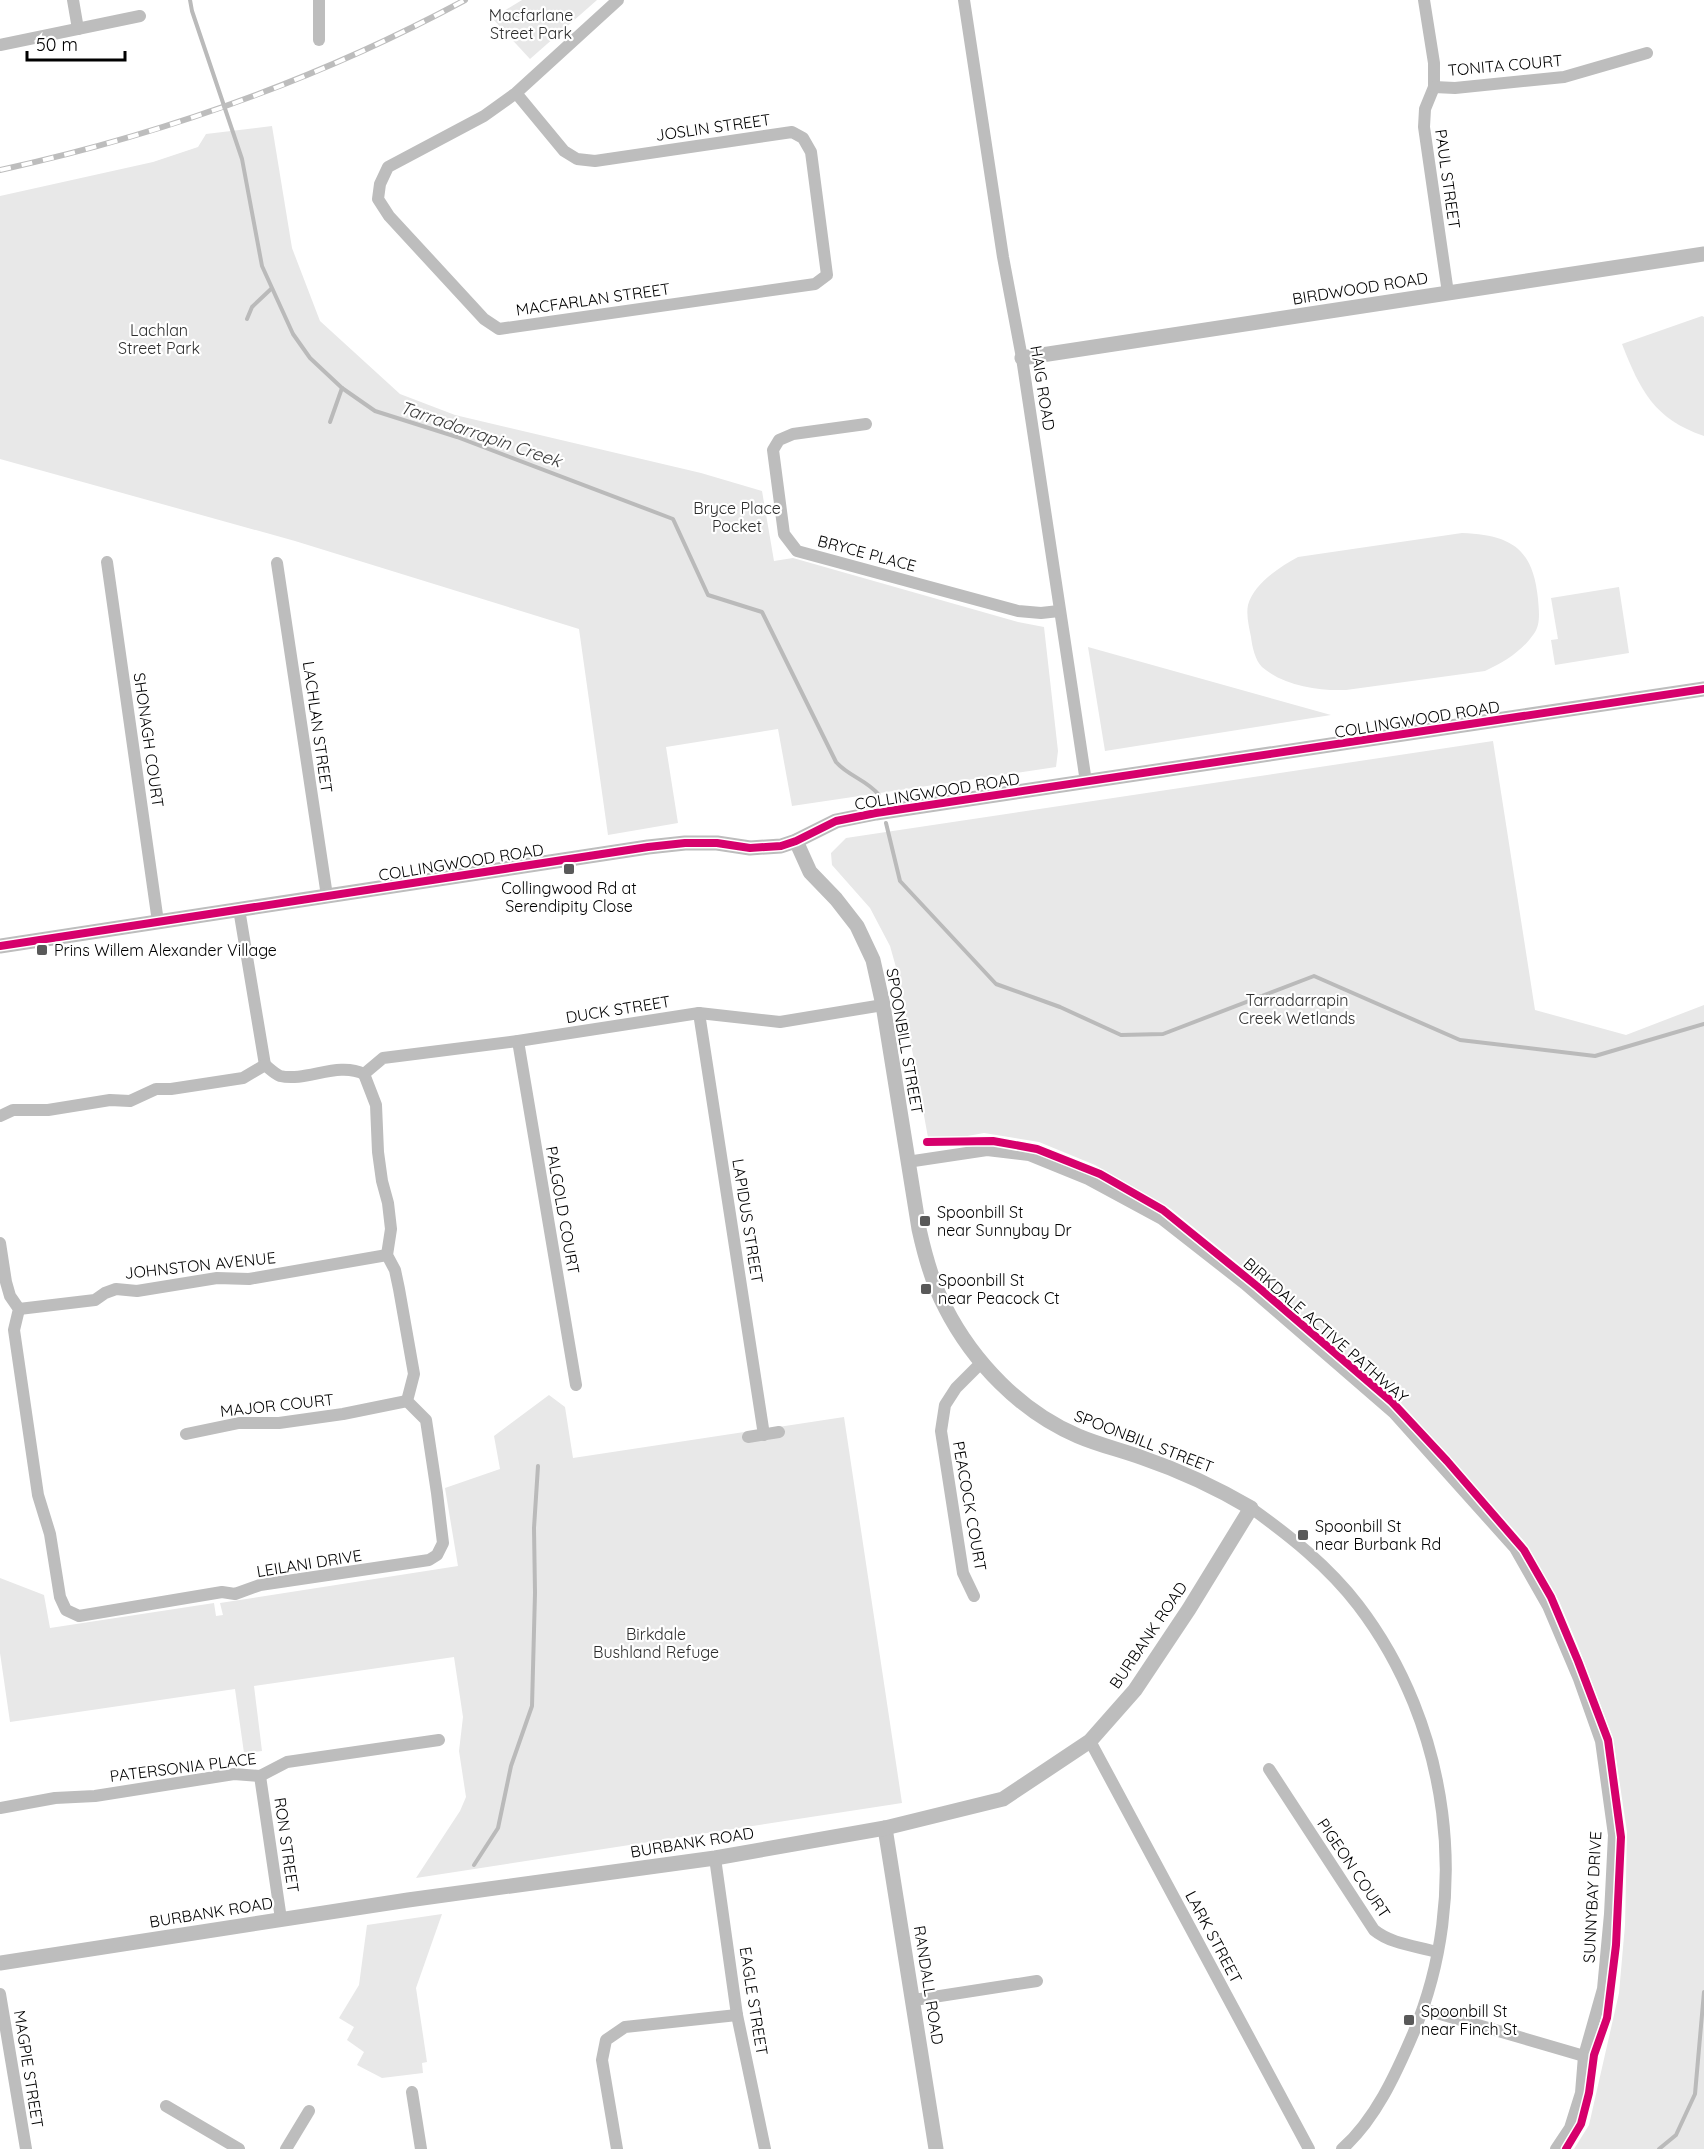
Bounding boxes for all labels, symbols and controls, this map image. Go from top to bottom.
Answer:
park label: Macfarlane Street Park [489,5,573,43]
scale bar [27,24,124,62]
text: 50 m [36,33,78,56]
street label: TONITA COURT [1447,50,1564,80]
street label: JOSLIN STREET [654,109,772,145]
street label: PAUL STREET [1431,128,1465,231]
street label: BIRDWOOD ROAD [1291,267,1429,309]
street label: MACFARLAN STREET [515,278,672,320]
park label: Lachlan Street Park [118,320,200,358]
street label: HAIG ROAD [1026,344,1060,432]
water label: Tarradarrapin Creek [397,396,566,473]
park label: Bryce Place Pocket [693,498,781,536]
street label: BRYCE PLACE [816,530,918,576]
street label: LACHLAN STREET [299,660,337,794]
street label: SHONAGH COURT [130,671,168,809]
street label: COLLINGWOOD ROAD [1333,696,1501,742]
street label: COLLINGWOOD ROAD [853,768,1021,814]
street label: COLLINGWOOD ROAD [377,839,545,885]
marker: Collingwood Rd at Serendipity Close [562,862,576,876]
place label: Collingwood Rd at Serendipity Close [501,878,637,916]
place label: Prins Willem Alexander Village [54,940,277,960]
marker: Prins Willem Alexander Village [35,943,49,957]
street label: SPOONBILL STREET [882,967,928,1116]
park label: Tarradarrapin Creek Wetlands [1239,990,1355,1028]
street label: DUCK STREET [564,991,672,1027]
street label: PALGOLD COURT [542,1144,584,1276]
street label: LAPIDUS STREET [728,1157,768,1285]
place label: Spoonbill St near Sunnybay Dr [937,1202,1072,1240]
marker: Spoonbill St near Sunnybay Dr [918,1214,932,1228]
street label: JOHNSTON AVENUE [123,1247,277,1283]
street label: BIRKDALE ACTIVE PATHWAY [1240,1253,1412,1407]
place label: Spoonbill St near Peacock Ct [938,1270,1060,1308]
marker: Spoonbill St near Peacock Ct [919,1282,933,1296]
street label: MAJOR COURT [219,1389,335,1421]
street label: SPOONBILL STREET [1071,1405,1217,1477]
street label: PEACOCK COURT [949,1440,991,1573]
place label: Spoonbill St near Burbank Rd [1315,1516,1441,1554]
marker: Spoonbill St near Burbank Rd [1296,1528,1310,1542]
street label: LEILANI DRIVE [255,1545,363,1581]
street label: BURBANK ROAD [1105,1578,1191,1692]
park label: Birkdale Bushland Refuge [593,1624,719,1662]
street label: PATERSONIA PLACE [109,1748,257,1786]
street label: RON STREET [270,1796,304,1894]
street label: PIGEON COURT [1313,1814,1395,1922]
street label: BURBANK ROAD [629,1822,755,1862]
street label: SUNNYBAY DRIVE [1579,1831,1605,1963]
street label: LARK STREET [1181,1887,1247,1987]
street label: BURBANK ROAD [148,1892,274,1932]
street label: RANDALL ROAD [910,1924,948,2046]
street label: EAGLE STREET [736,1945,773,2057]
place label: Spoonbill St near Finch St [1421,2001,1517,2039]
street label: MAGPIE STREET [10,2009,48,2130]
marker: Spoonbill St near Finch St [1402,2013,1416,2027]

